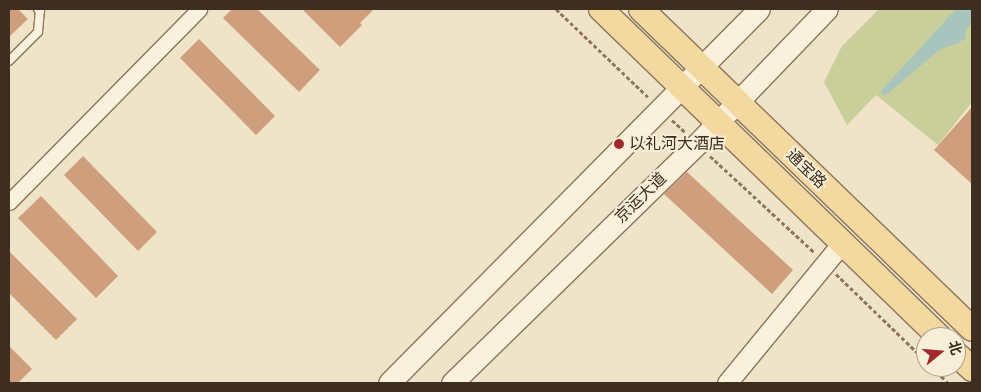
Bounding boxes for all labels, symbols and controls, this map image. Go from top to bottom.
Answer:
place label: 以礼河大酒店 [629,134,725,154]
marker: 以礼河大酒店 [613,138,625,150]
street label: 通宝路 [782,145,830,193]
street label: 京运大道 [611,169,671,227]
north arrow [916,327,966,377]
text: 北 [943,338,967,358]

